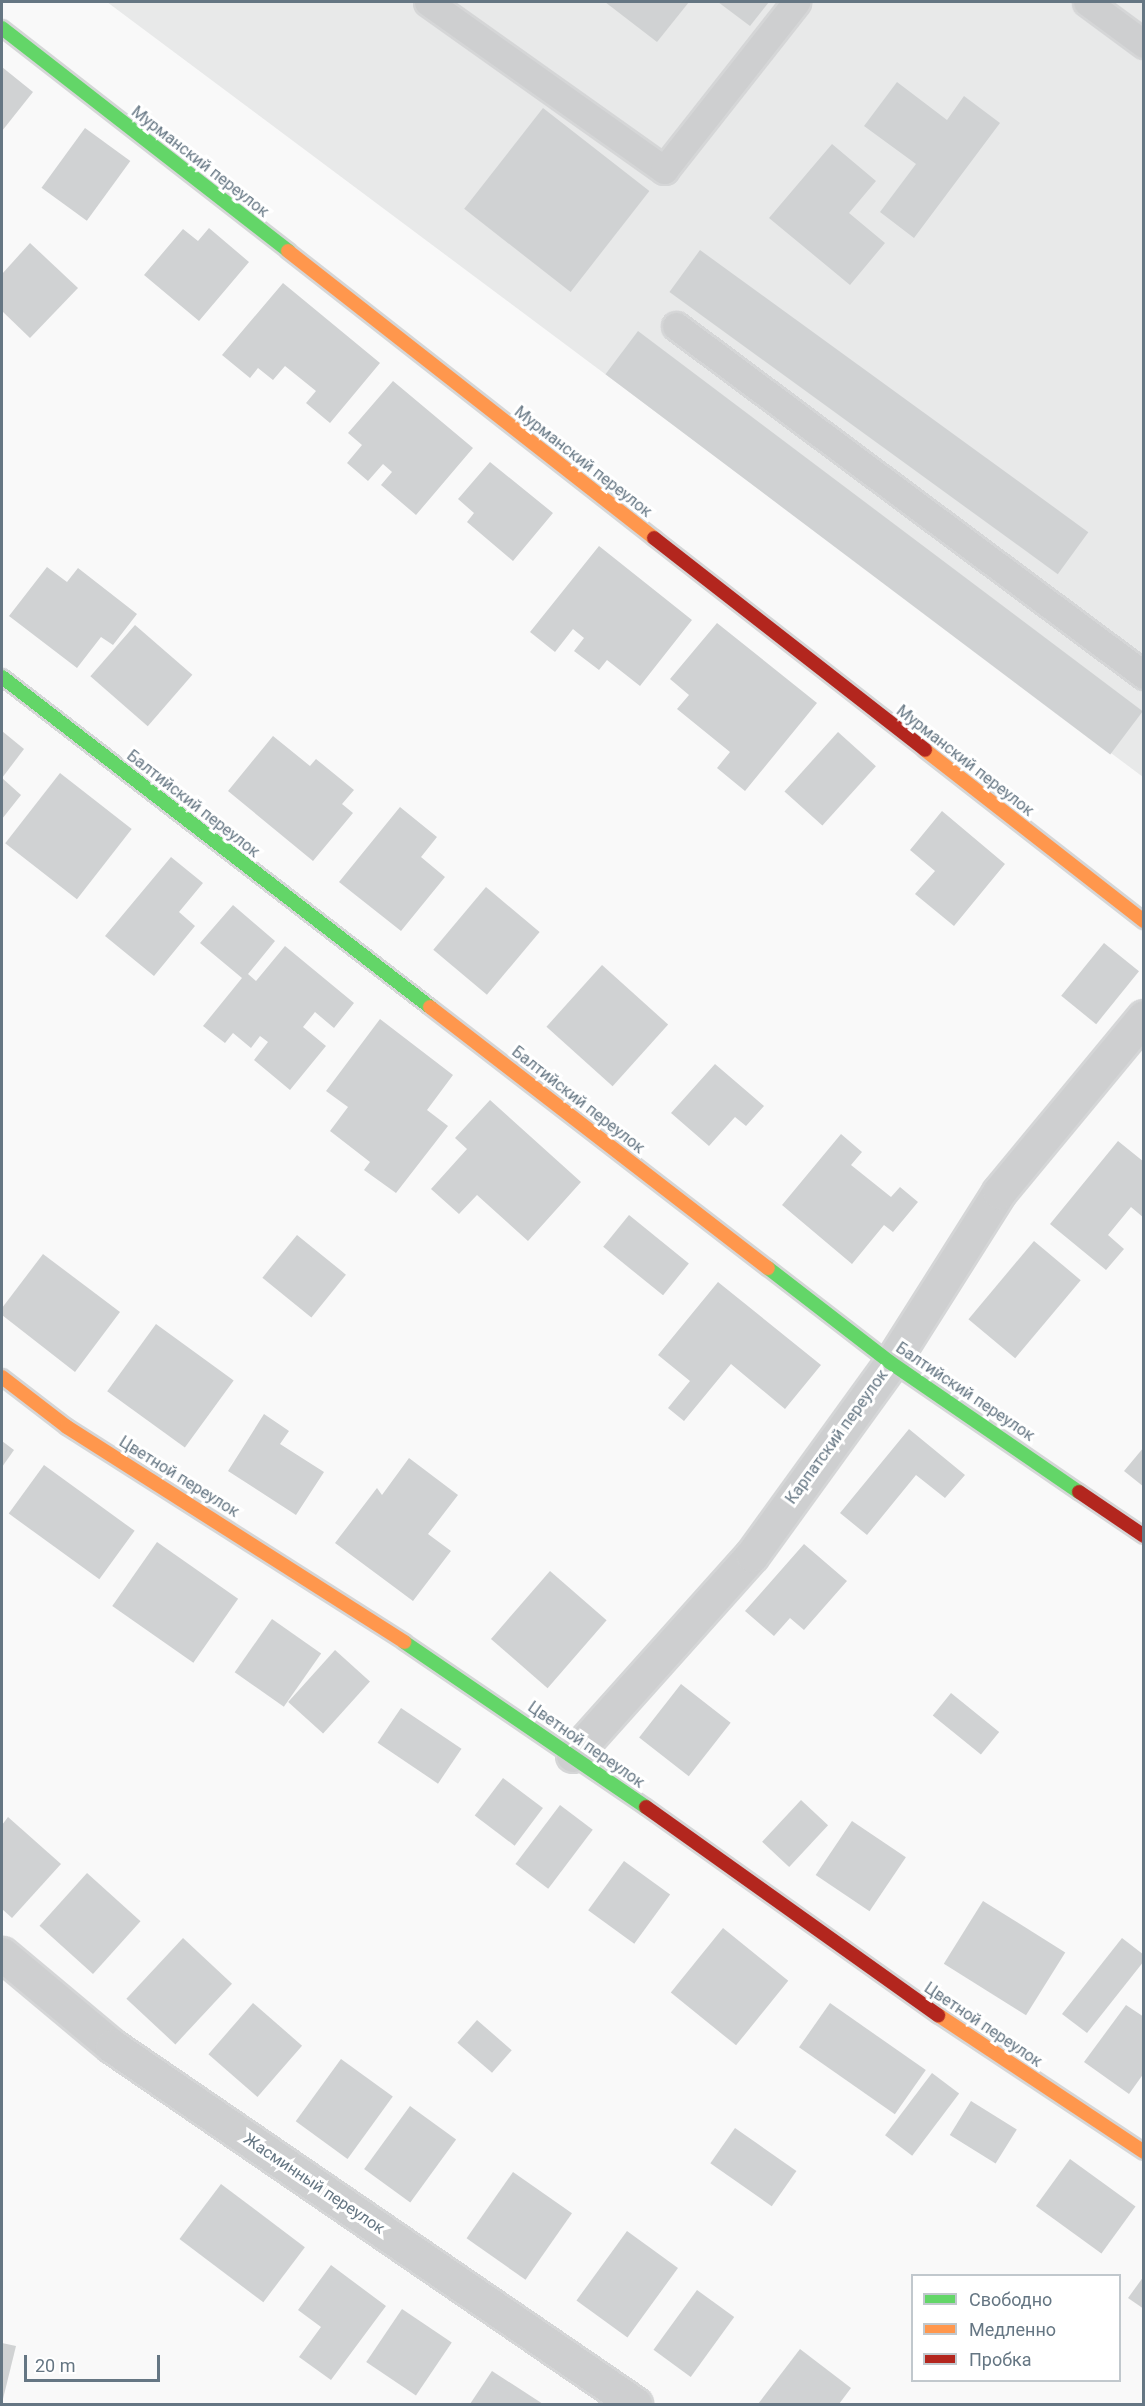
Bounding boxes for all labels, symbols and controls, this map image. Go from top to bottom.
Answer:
street label: Мурманский переулок [127,102,273,222]
street label: Мурманский переулок [510,402,656,522]
street label: Мурманский переулок [892,701,1038,821]
street label: Балтийский переулок [123,746,263,862]
street label: Балтийский переулок [508,1042,648,1158]
street label: Балтийский переулок [892,1338,1038,1446]
street label: Карпатский переулок [782,1366,892,1508]
street label: Цветной переулок [115,1432,243,1522]
street label: Цветной переулок [524,1698,648,1792]
street label: Цветной переулок [920,1978,1046,2072]
street label: Жасминный переулок [240,2130,388,2238]
legend [911,2274,1121,2382]
text: Свободно [969,2289,1052,2310]
text: Медленно [969,2319,1056,2340]
scale bar [27,2343,164,2381]
text: Пробка [969,2349,1032,2370]
text: 20 m [35,2355,75,2376]

